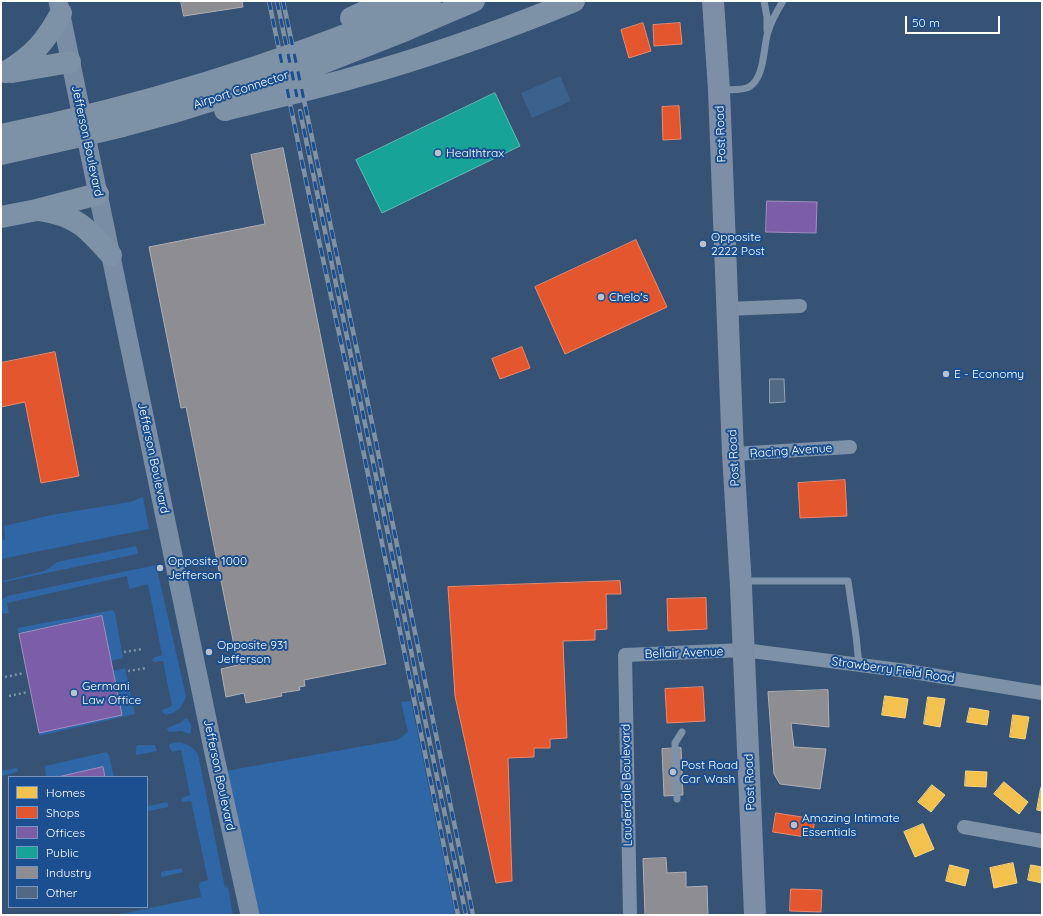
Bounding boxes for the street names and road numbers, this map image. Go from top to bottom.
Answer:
street label: Airport Connector [192,68,290,112]
street label: Jefferson Boulevard [68,84,106,198]
street label: Post Road [713,105,729,163]
street label: Jefferson Boulevard [134,401,172,515]
street label: Post Road [725,429,743,487]
street label: Racing Avenue [749,441,833,461]
street label: Bellair Avenue [644,644,724,662]
street label: Strawberry Field Road [831,654,955,686]
street label: Jefferson Boulevard [200,718,238,832]
street label: Lauderdale Boulevard [619,724,635,846]
street label: Post Road [742,753,758,811]

